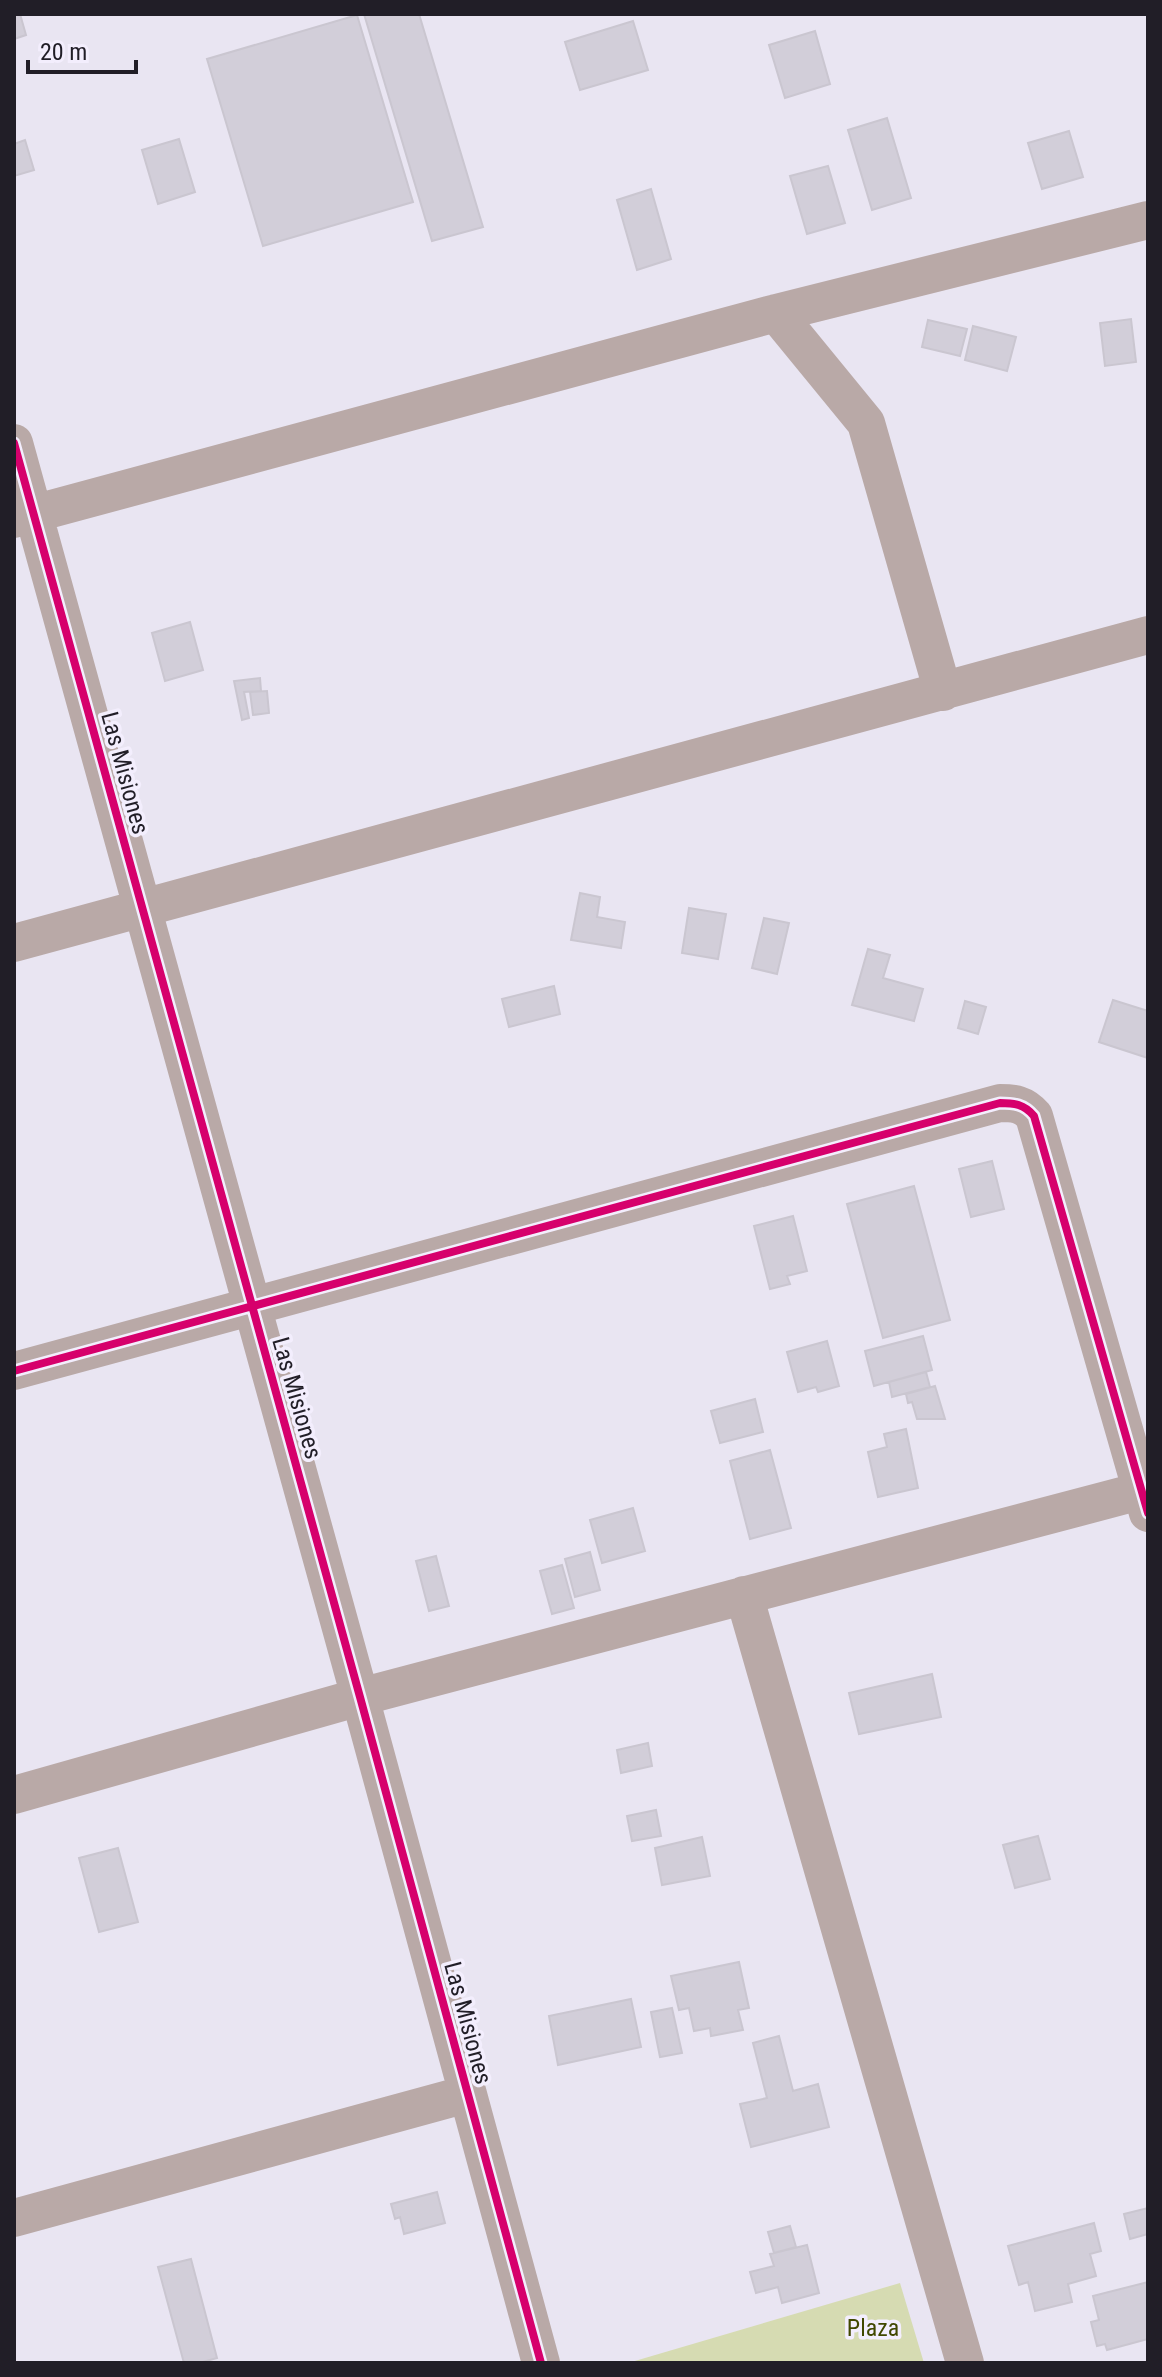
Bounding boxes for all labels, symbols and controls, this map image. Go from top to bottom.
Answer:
scale bar [28,24,136,74]
text: 20 m [40,38,87,66]
street label: Las Misiones [95,709,155,837]
street label: Las Misiones [266,1334,328,1462]
street label: Las Misiones [438,1959,498,2087]
park label: Plaza [847,2314,899,2342]

